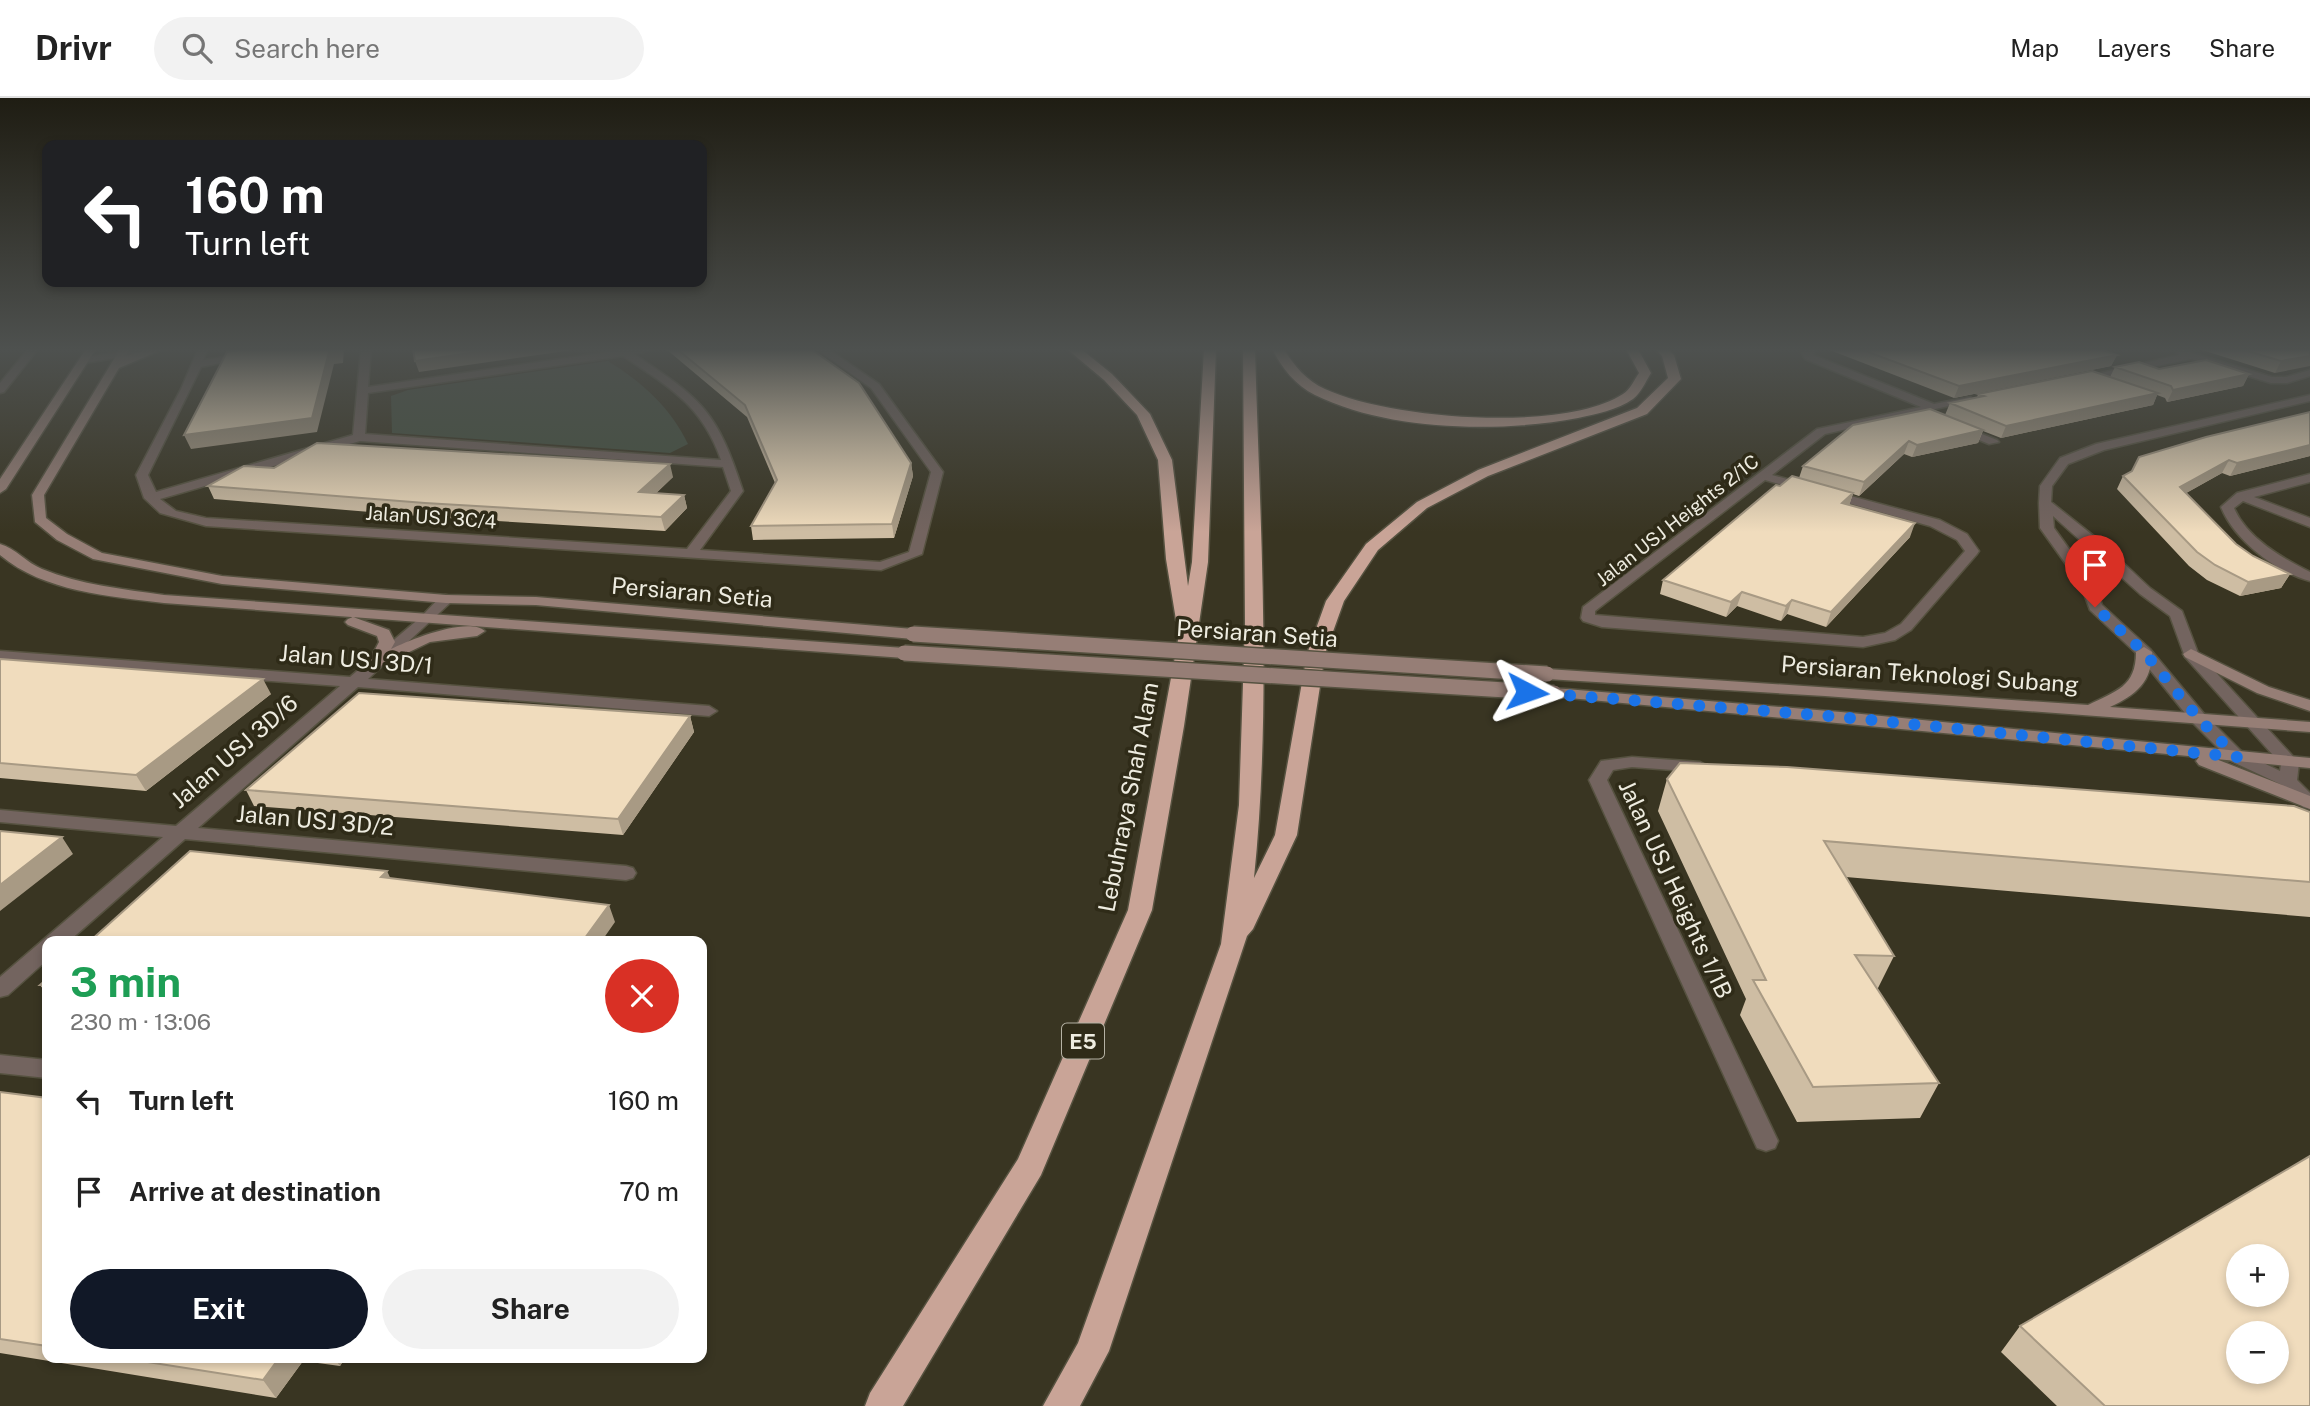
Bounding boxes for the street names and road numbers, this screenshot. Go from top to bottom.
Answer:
street label: Jalan USJ Heights 2/1C [1591,450,1763,590]
street label: Jalan USJ 3C/4 [365,501,497,533]
street label: Persiaran Setia [610,571,774,613]
street label: Persiaran Setia [1175,614,1339,652]
street label: Jalan USJ 3D/1 [278,639,434,679]
street label: Persiaran Teknologi Subang [1780,650,2080,698]
street label: Lebuhraya Shah Alam [1092,680,1164,914]
street label: Jalan USJ 3D/6 [165,689,303,813]
street label: Jalan USJ Heights 1/1B [1614,776,1738,1002]
street label: Jalan USJ 3D/2 [235,800,395,840]
road number: E5 [1062,1024,1104,1058]

